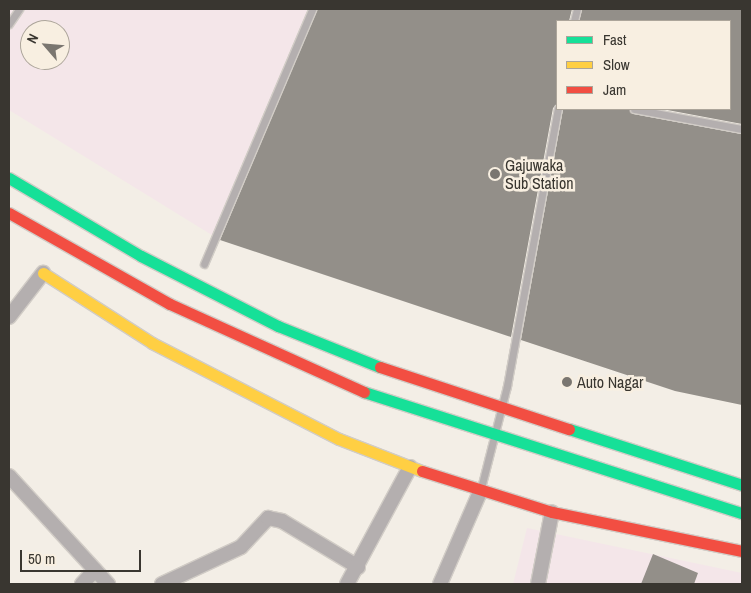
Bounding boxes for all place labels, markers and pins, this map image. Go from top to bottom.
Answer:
place label: Gajuwaka Sub Station [505,155,574,193]
marker: Gajuwaka Sub Station [489,168,501,180]
place label: Auto Nagar [577,372,643,392]
marker: Auto Nagar [561,376,573,388]

